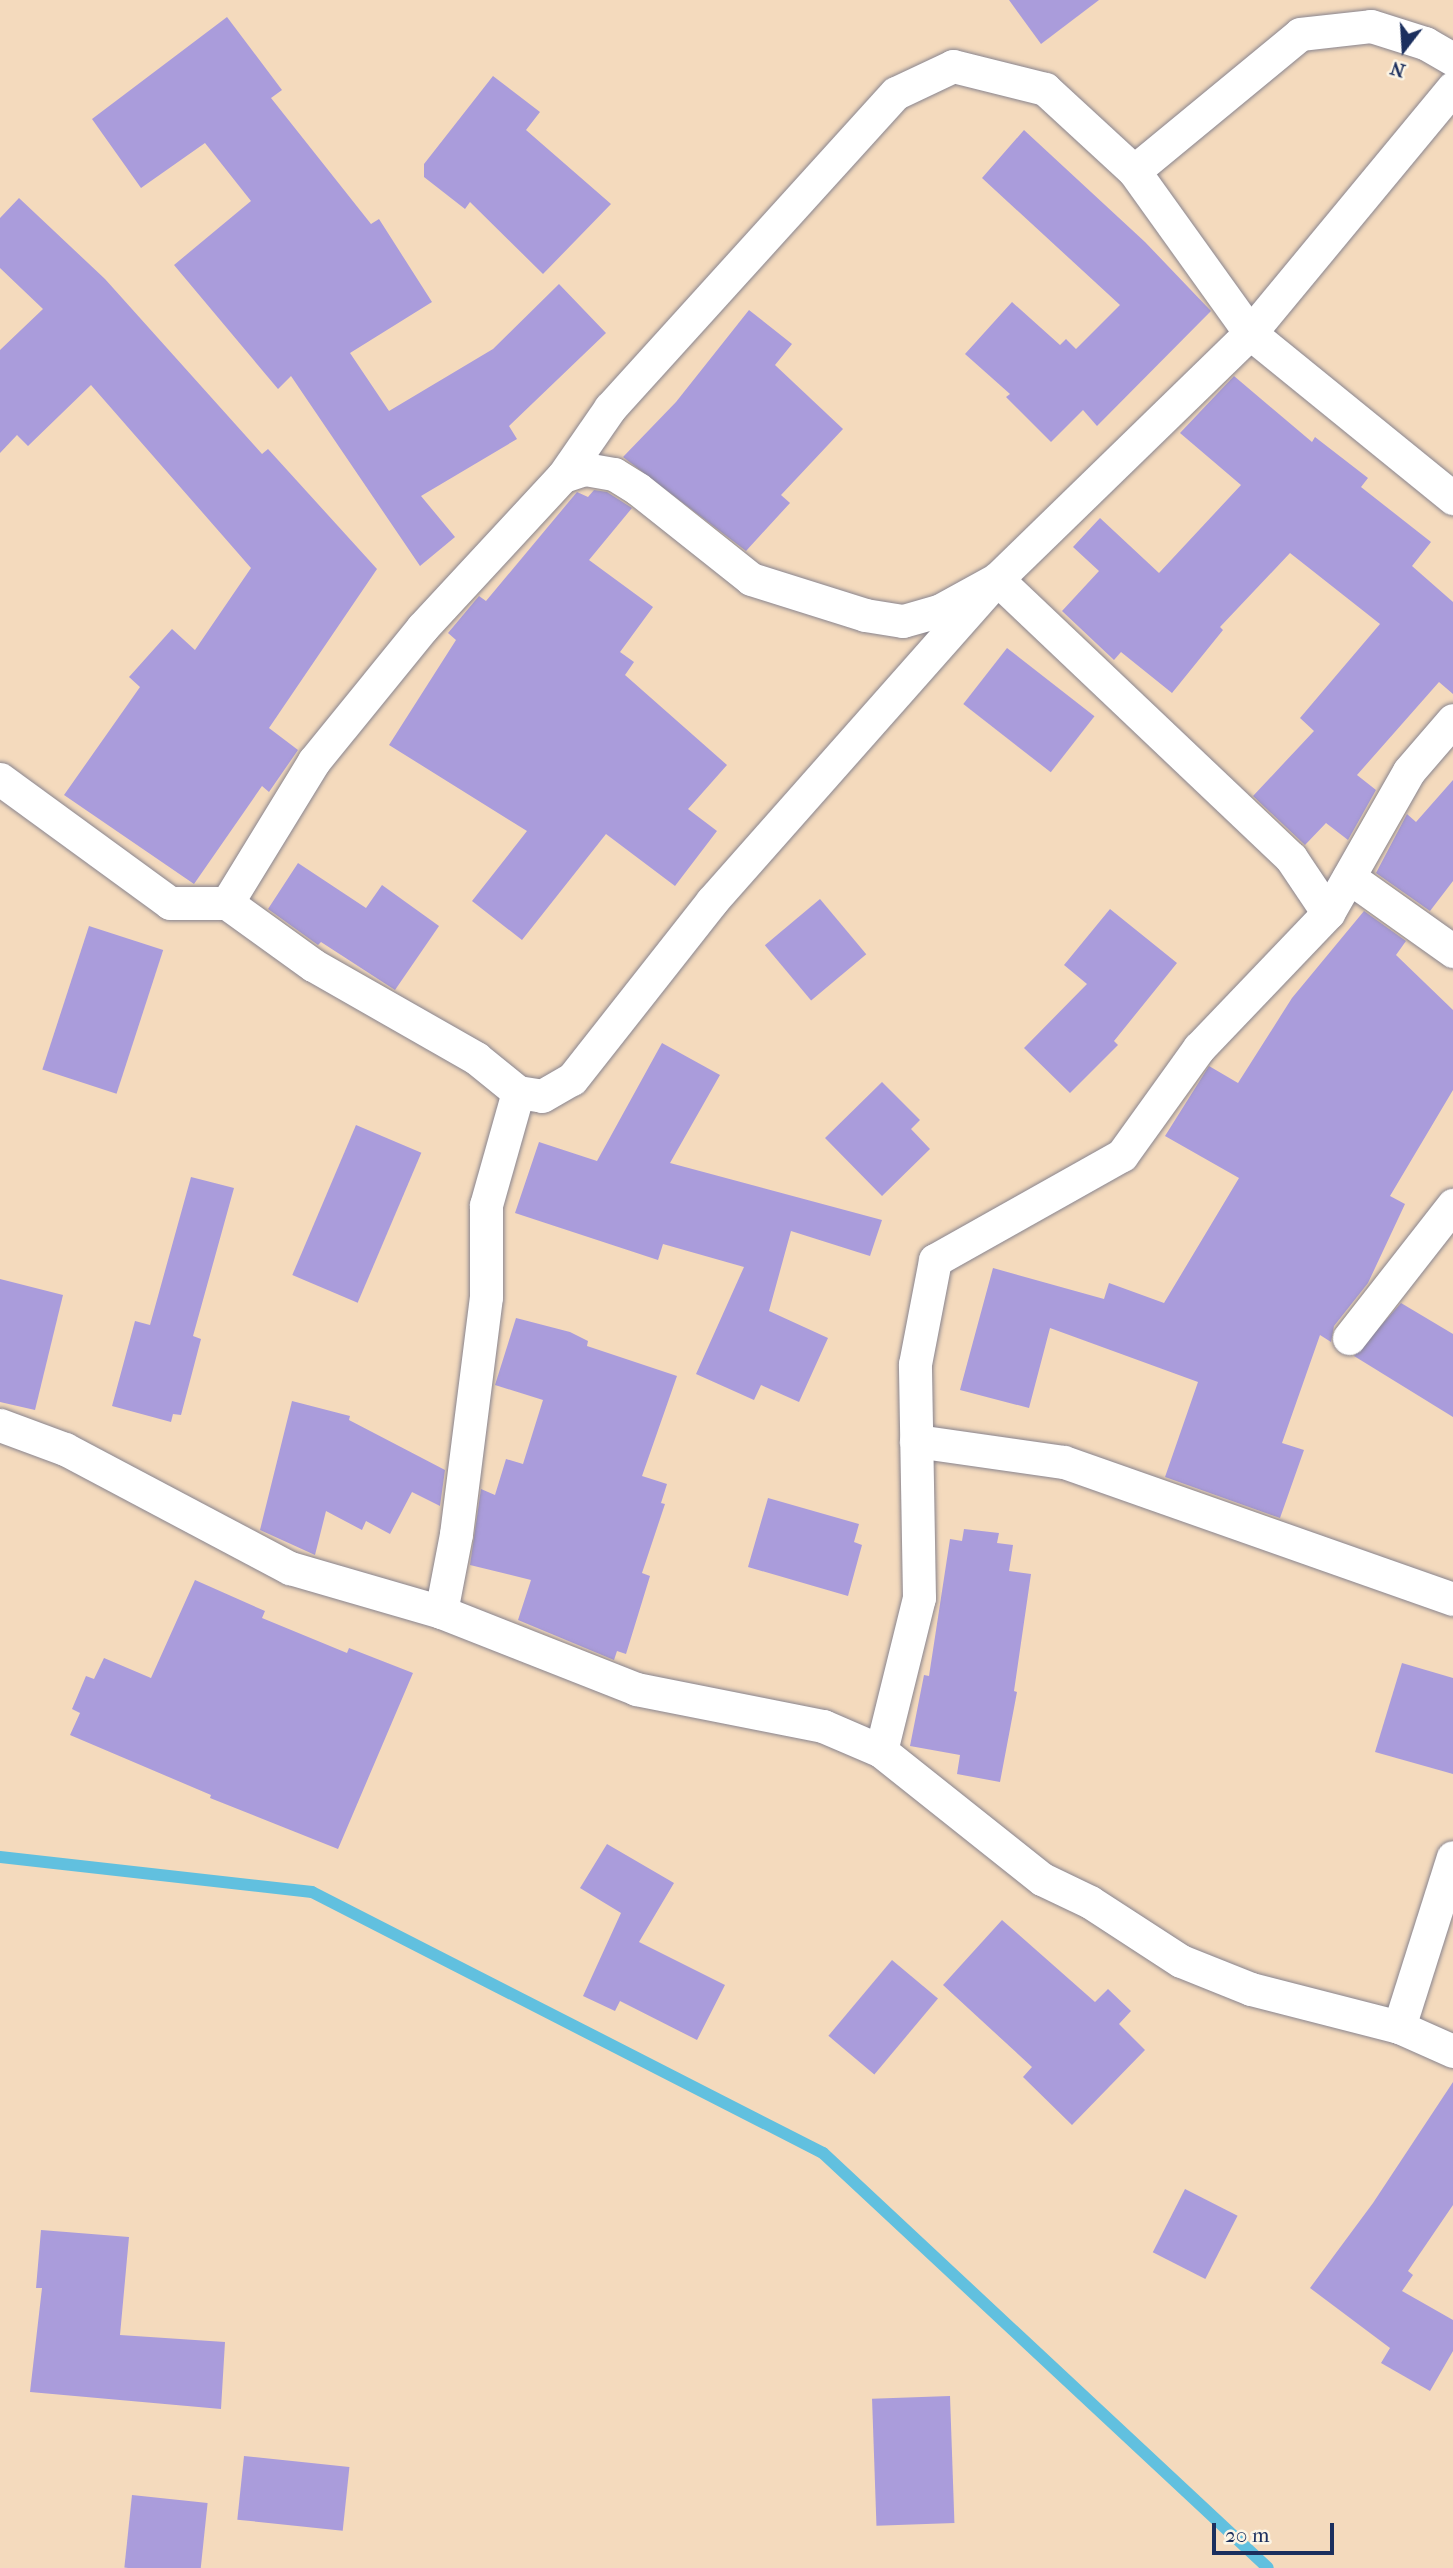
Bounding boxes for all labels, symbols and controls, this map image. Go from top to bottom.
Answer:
north arrow [1369,14,1439,84]
text: N [1388,56,1408,82]
scale bar [1215,2508,1338,2552]
text: 20 m [1225,2523,1269,2547]

